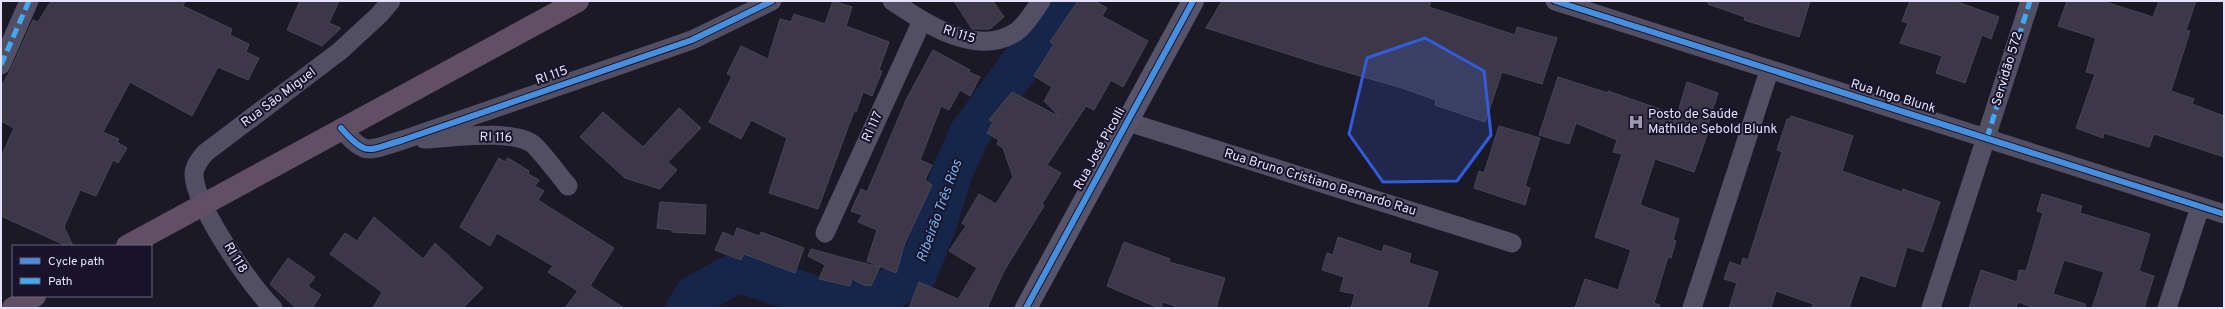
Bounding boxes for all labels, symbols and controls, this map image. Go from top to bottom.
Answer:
street label: RI 115 [941,22,977,48]
street label: Servidão 572 [1989,30,2027,108]
street label: RI 115 [534,63,570,89]
street label: Rua São Miguel [238,65,320,131]
street label: Rua Ingo Blunk [1849,76,1938,118]
street label: Rua José Picolli [1071,105,1129,193]
place label: Posto de Saúde Mathilde Sebold Blunk [1648,107,1777,138]
street label: RI 117 [859,109,887,145]
hospital icon: Posto de Saúde Mathilde Sebold Blunk [1627,113,1645,131]
street label: RI 116 [479,130,513,146]
street label: Rua Bruno Cristiano Bernardo Rau [1222,146,1418,220]
water label: Ribeirão Três Rios [914,157,967,265]
street label: RI 118 [220,240,250,276]
legend [12,245,152,297]
text: Cycle path [48,254,105,270]
text: Path [48,274,73,290]

